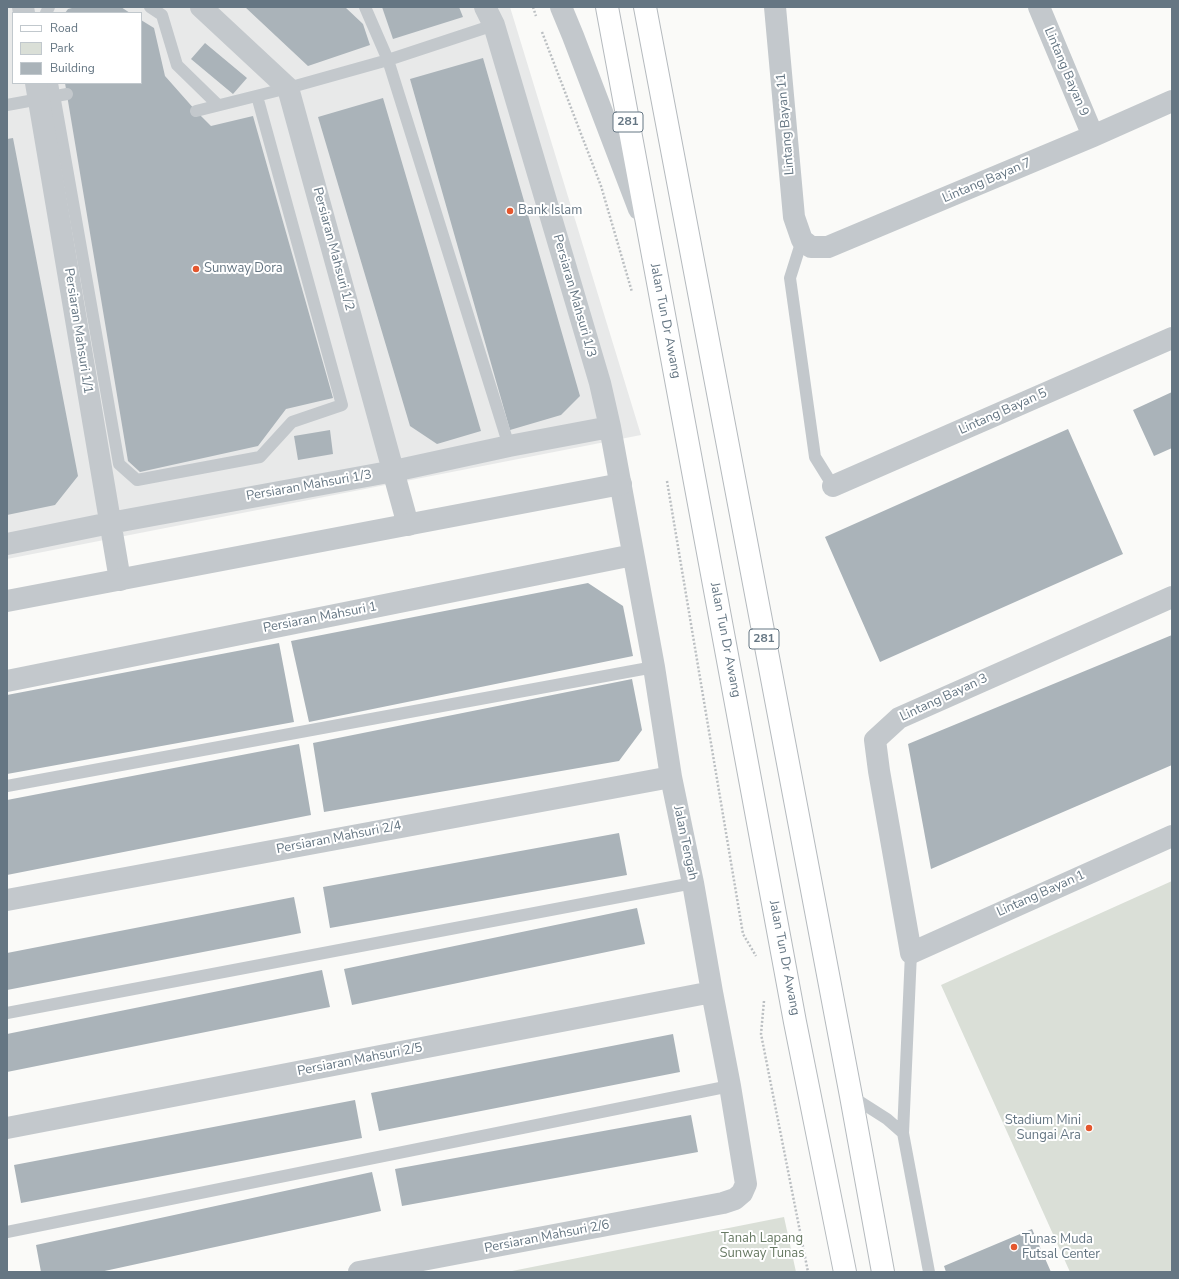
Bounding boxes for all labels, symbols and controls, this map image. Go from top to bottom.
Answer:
legend [12,12,142,84]
text: Road [50,20,78,36]
street label: Lintang Bayan 9 [1040,25,1092,119]
text: Park [50,40,74,56]
text: Building [50,60,95,76]
street label: Lintang Bayan 11 [774,72,798,176]
road number: 281 [613,112,643,132]
street label: Lintang Bayan 7 [940,155,1034,207]
street label: Persiaran Mahsuri 1/2 [309,186,357,312]
place label: Bank Islam [518,203,582,219]
marker: Bank Islam [505,206,515,216]
street label: Persiaran Mahsuri 1/3 [549,233,599,359]
place label: Sunway Dora [204,261,283,277]
street label: Jalan Tun Dr Awang [646,262,684,380]
marker: Sunway Dora [191,264,201,274]
street label: Persiaran Mahsuri 1/1 [60,267,96,395]
street label: Lintang Bayan 5 [957,386,1049,438]
street label: Persiaran Mahsuri 1/3 [245,467,373,505]
street label: Jalan Tun Dr Awang [706,581,744,699]
street label: Persiaran Mahsuri 1 [262,599,378,637]
road number: 281 [749,629,779,649]
street label: Lintang Bayan 3 [898,671,990,725]
street label: Jalan Tengah [670,804,700,882]
street label: Persiaran Mahsuri 2/4 [275,818,403,858]
street label: Lintang Bayan 1 [995,868,1087,920]
street label: Jalan Tun Dr Awang [765,899,803,1017]
street label: Persiaran Mahsuri 2/5 [296,1040,424,1080]
place label: Stadium Mini Sungai Ara [1005,1113,1081,1144]
marker: Stadium Mini Sungai Ara [1084,1123,1094,1133]
street label: Persiaran Mahsuri 2/6 [483,1217,611,1257]
park label: Tanah Lapang Sunway Tunas [720,1231,804,1262]
place label: Tunas Muda Futsal Center [1022,1232,1100,1263]
marker: Tunas Muda Futsal Center [1009,1242,1019,1252]

